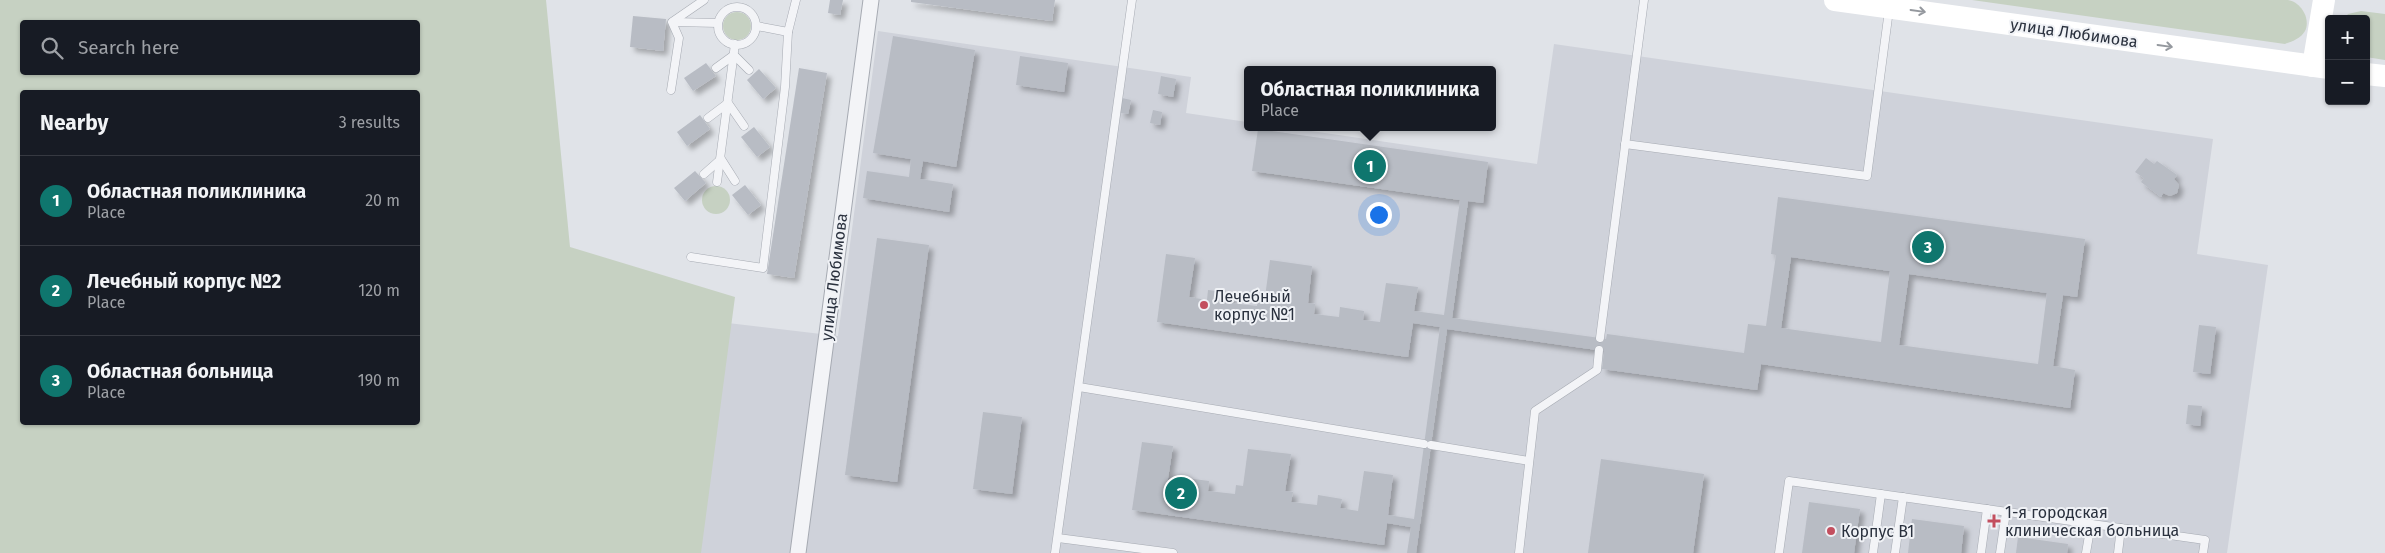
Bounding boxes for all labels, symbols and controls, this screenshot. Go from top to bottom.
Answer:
one-way arrow [1909,7,1925,17]
street label: улица Любимова [2009,15,2139,51]
map controls [2325,15,2370,105]
button: + [2325,15,2370,60]
search box [20,20,420,75]
icon: search [38,34,66,62]
text: Search here [78,36,179,59]
one-way arrow [2157,41,2173,51]
button: − [2325,60,2370,105]
popup [1244,66,1496,131]
text: Областная поликлиника [1260,78,1480,101]
text: Place [1260,101,1299,120]
text: Nearby [40,110,108,136]
text: 3 results [339,113,400,132]
pin: 1 [1354,147,1386,185]
text: Областная поликлиника [87,180,306,203]
text: 1 [52,191,60,210]
text: 20 m [365,191,400,210]
your location [1366,202,1392,228]
text: Place [87,203,126,222]
street label: улица Любимова [817,212,851,342]
pin: 3 [1912,228,1944,266]
text: Лечебный корпус №2 [87,270,281,293]
text: 2 [52,281,60,300]
text: 120 m [358,281,400,300]
place label: Лечебный корпус №1 [1214,287,1295,324]
text: Place [87,293,126,312]
marker: Лечебный корпус №1 [1198,299,1210,311]
text: Областная больница [87,360,273,383]
text: 3 [52,371,60,390]
text: 190 m [358,371,400,390]
text: Place [87,383,126,402]
pin: 2 [1165,474,1197,512]
place label: 1-я городская клиническая больница [2005,503,2179,540]
marker: 1-я городская клиническая больница [1987,514,2001,528]
place label: Корпус В1 [1841,522,1914,541]
marker: Корпус В1 [1825,525,1837,537]

